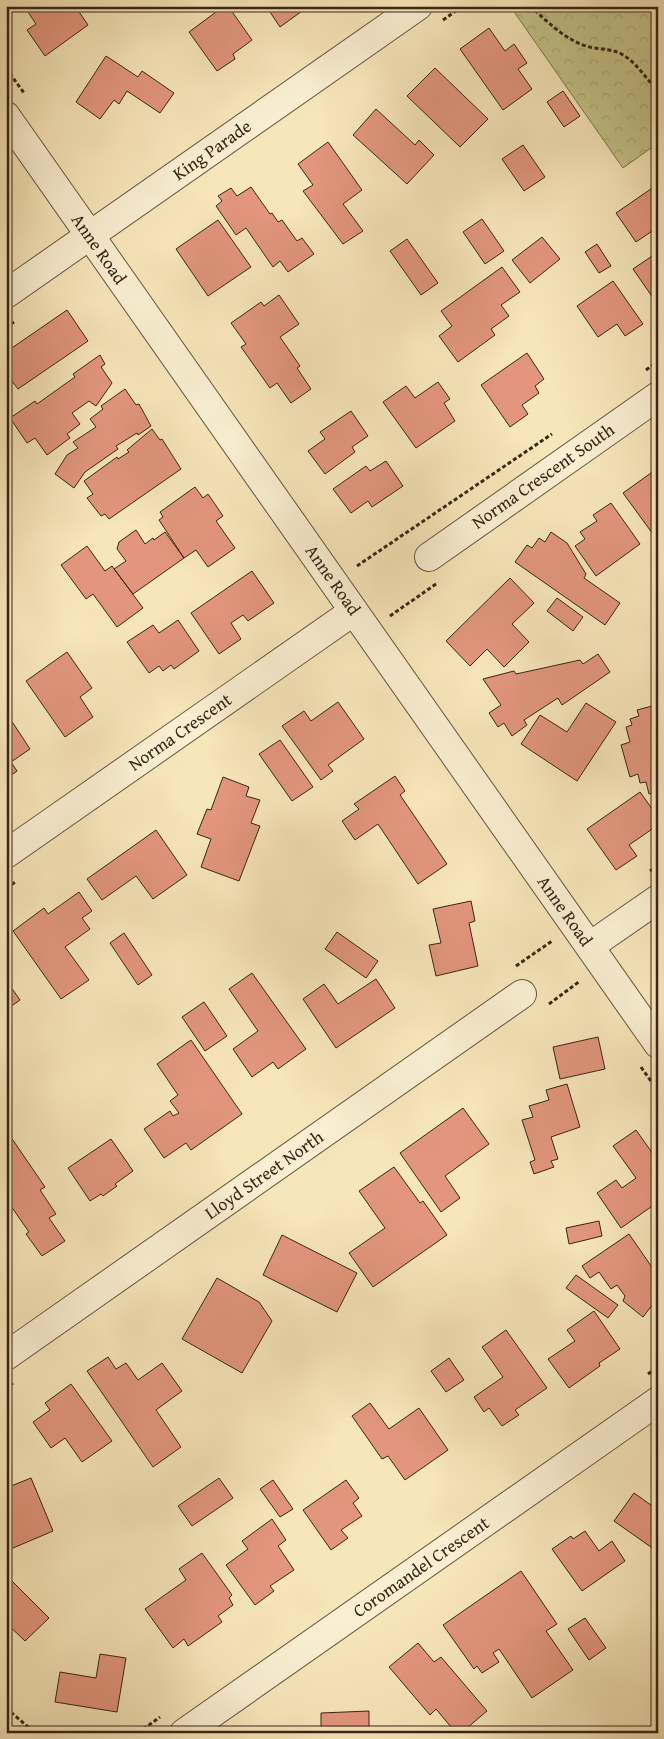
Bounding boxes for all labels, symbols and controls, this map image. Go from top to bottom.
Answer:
street label: King Parade [167,113,257,187]
street label: Anne Road [65,208,134,290]
street label: Norma Crescent South [466,416,620,535]
street label: Anne Road [299,539,368,621]
street label: Norma Crescent [122,685,238,777]
street label: Anne Road [531,870,600,952]
street label: Lloyd Street North [199,1123,329,1226]
street label: Coromandel Crescent [347,1509,495,1624]

